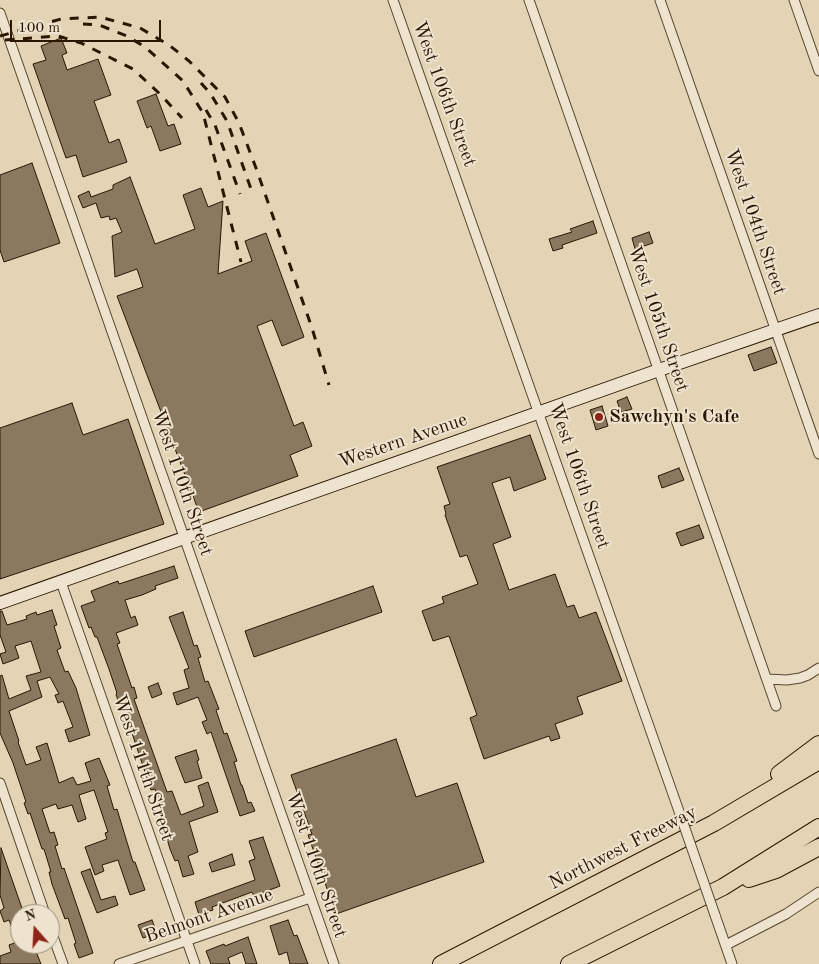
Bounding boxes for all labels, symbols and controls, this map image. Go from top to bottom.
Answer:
scale bar [12,10,164,42]
street label: West 106th Street [407,18,481,170]
text: 100 m [18,21,60,36]
street label: West 104th Street [719,146,791,298]
street label: West 105th Street [622,243,694,395]
street label: West 106th Street [543,400,615,552]
place label: Sawchyn's Cafe [609,406,740,428]
street label: West 110th Street [146,407,218,559]
street label: Western Avenue [336,408,470,474]
marker: Sawchyn's Cafe [593,411,605,423]
street label: West 111th Street [107,692,179,844]
street label: West 110th Street [280,789,352,941]
street label: Northwest Freeway [545,801,701,895]
street label: Belmont Avenue [142,883,276,949]
north arrow [10,904,60,954]
text: N [23,907,38,924]

